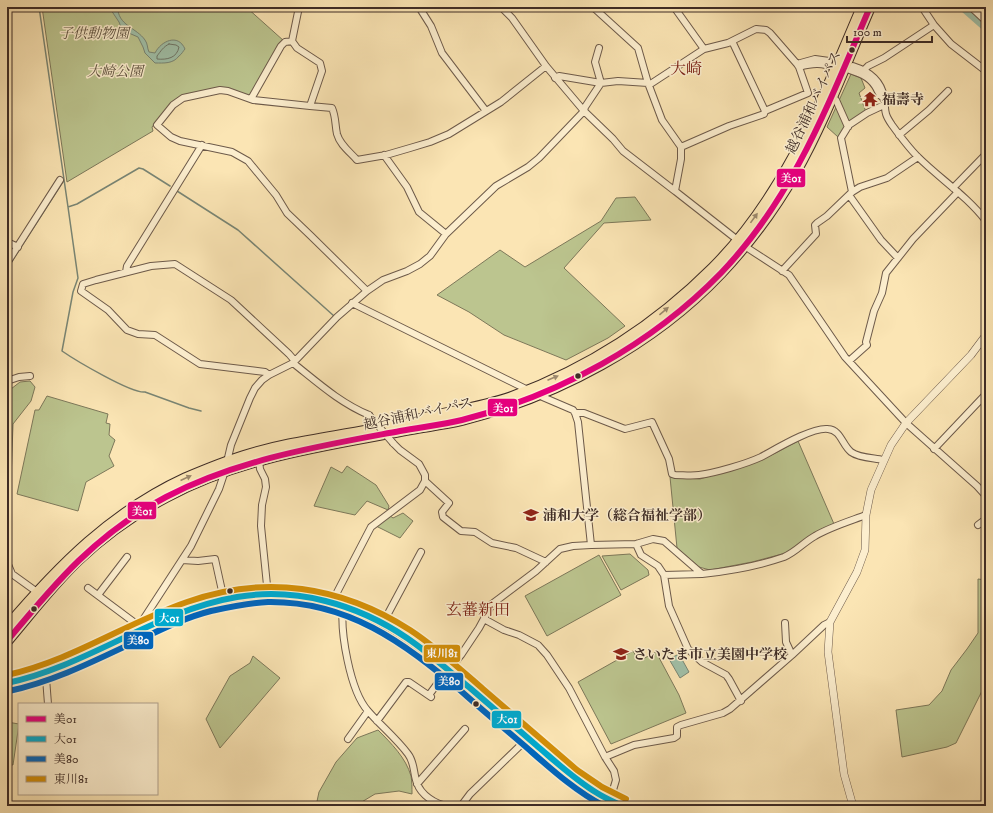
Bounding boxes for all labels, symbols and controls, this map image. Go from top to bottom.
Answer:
scale bar [847,18,932,44]
park label: 子供動物園 [59,25,131,43]
text: 100 m [853,25,882,40]
unlabelled marker [847,45,857,55]
street label: 越谷浦和バイパス [782,48,846,157]
district label: 大崎 [670,59,702,79]
park label: 大崎公園 [87,63,145,81]
temple icon: 福壽寺 [861,90,879,108]
place label: 福壽寺 [882,91,924,109]
line badge: 美01 [776,168,806,188]
text: 美01 [781,172,801,186]
one-way arrow [750,213,758,223]
one-way arrow [659,307,670,316]
unlabelled marker [573,371,583,381]
one-way arrow [548,375,560,381]
street label: 越谷浦和バイパス [362,394,475,434]
line badge: 美01 [487,398,518,417]
text: 美01 [493,402,513,416]
one-way arrow [180,475,192,481]
line badge: 美01 [127,501,157,520]
text: 美01 [132,505,152,519]
school or university icon: 浦和大学（総合福祉学部） [522,506,540,524]
place label: 浦和大学（総合福祉学部） [543,507,711,525]
unlabelled marker [225,586,235,596]
district label: 玄蕃新田 [446,600,510,620]
unlabelled marker [29,604,39,614]
line badge: 大01 [154,608,184,627]
text: 大01 [159,612,179,626]
line badge: 美80 [123,631,154,650]
text: 美80 [127,634,149,648]
line badge: 東川81 [423,644,461,663]
school or university icon: さいたま市立美園中学校 [612,645,630,663]
place label: さいたま市立美園中学校 [633,646,787,664]
text: 東川81 [426,647,458,661]
line badge: 美80 [434,672,464,691]
text: 美80 [438,675,460,689]
unlabelled marker [471,699,481,709]
legend [18,703,158,795]
line badge: 大01 [491,710,522,729]
text: 美01 [54,712,77,727]
text: 大01 [497,713,517,727]
text: 大01 [54,732,77,747]
text: 美80 [54,752,78,767]
text: 東川81 [54,772,88,787]

